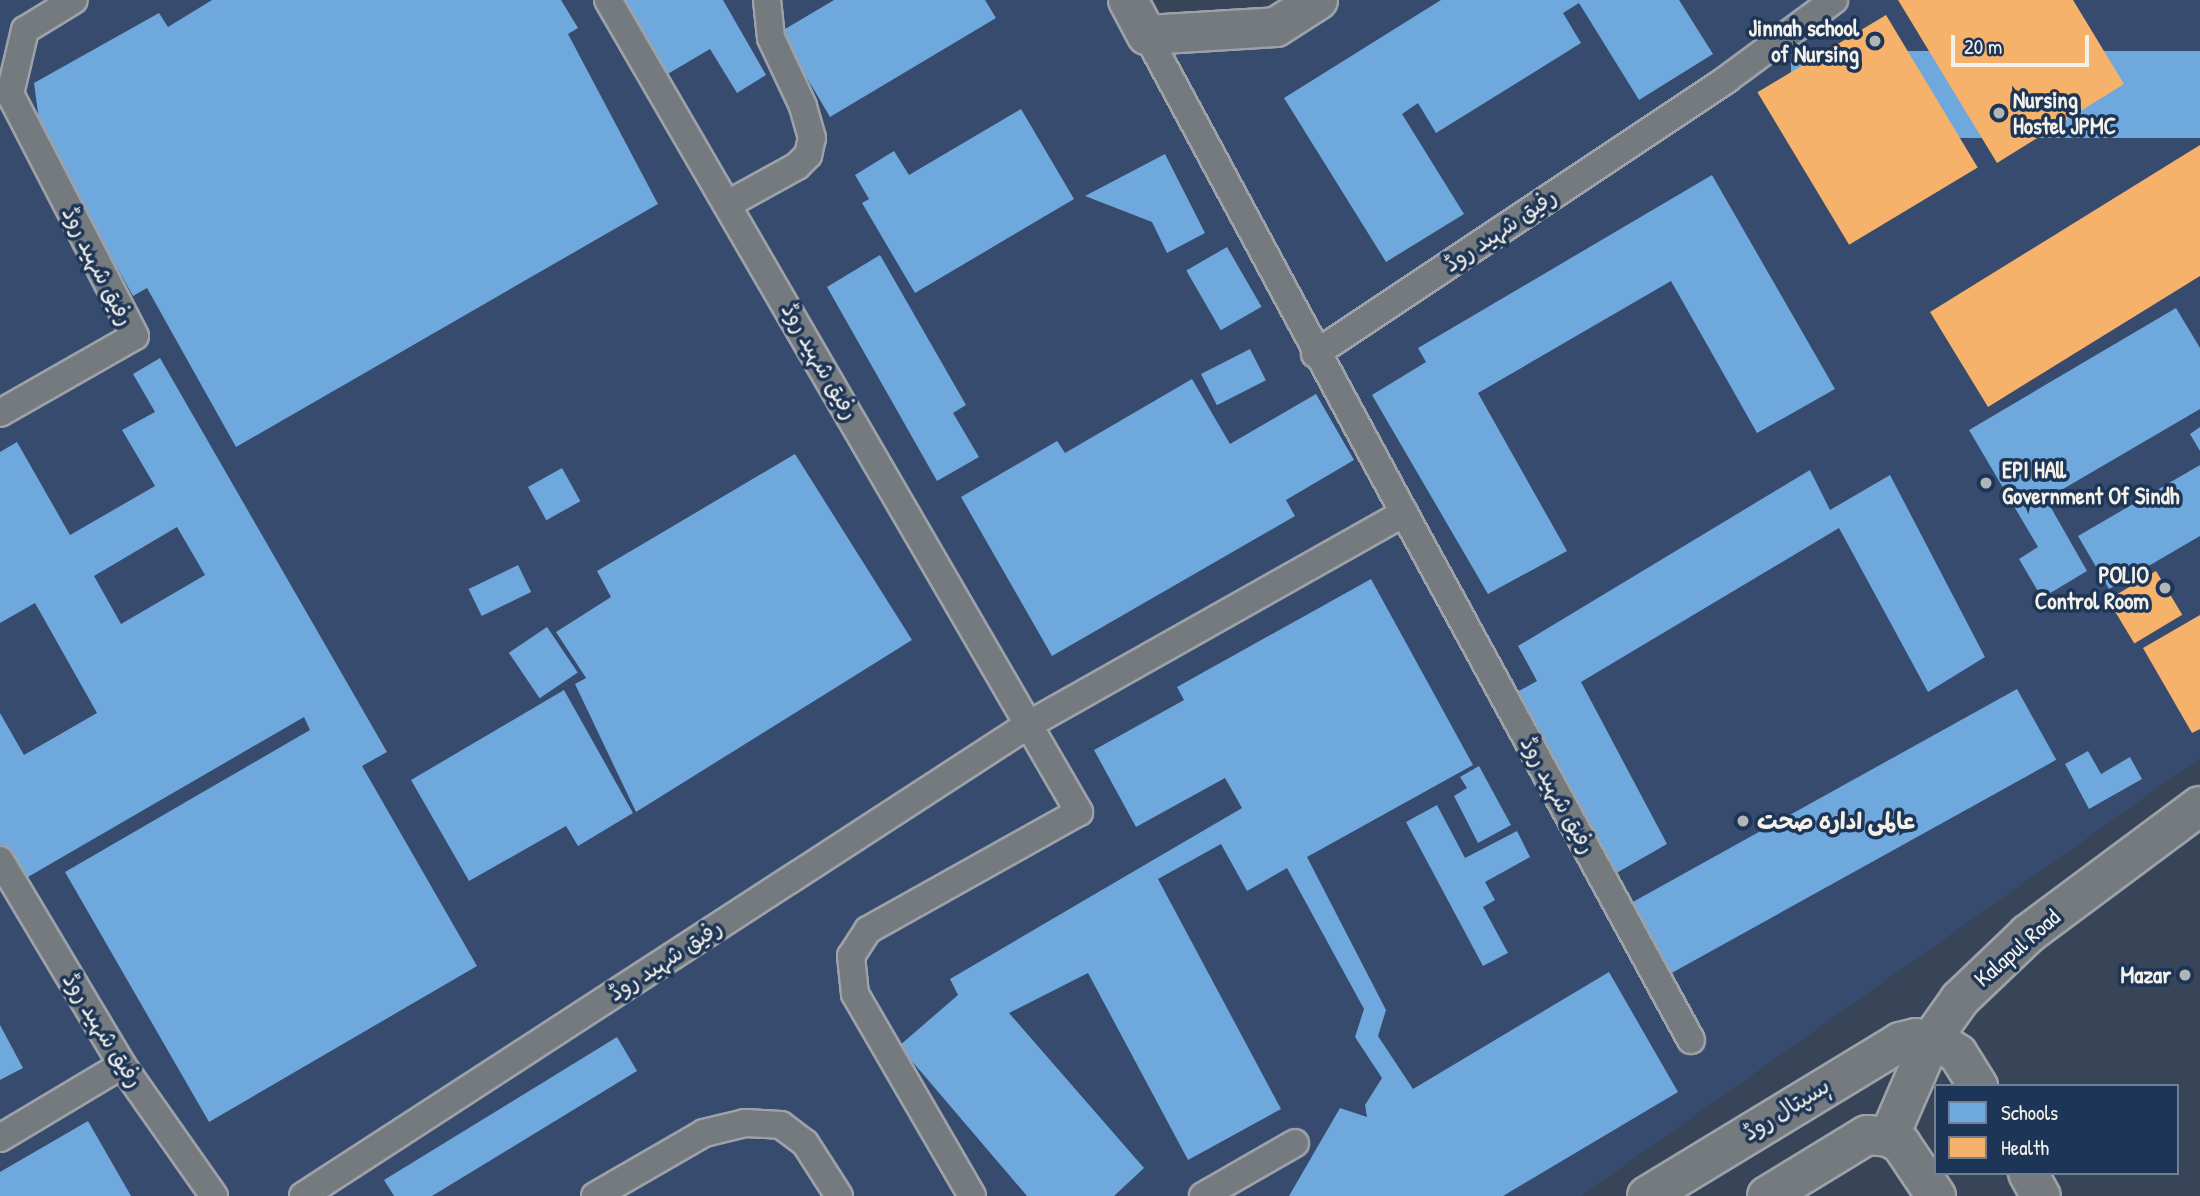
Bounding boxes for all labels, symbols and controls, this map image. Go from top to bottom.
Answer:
place label: Jinnah school of Nursing [1748,14,1859,68]
scale bar [1955,21,2093,65]
marker: Jinnah school of Nursing [1865,31,1885,51]
text: 20 m [1964,32,2002,61]
place label: Nursing Hostel JPMC [2013,86,2116,140]
marker: Nursing Hostel JPMC [1991,105,2007,121]
street label: رفیق شہید روڈ [1438,182,1562,278]
street label: رفیق شہید روڈ [56,202,140,330]
street label: رفیق شہید روڈ [776,298,864,424]
place label: EPI HAll Government Of Sindh [2002,456,2179,510]
marker: EPI HAll Government Of Sindh [1976,473,1996,493]
place label: POLIO Control Room [2035,561,2149,615]
marker: POLIO Control Room [2155,578,2175,598]
street label: رفیق شہید روڈ [1514,731,1602,859]
place label: عالمی ادارہ صحت [1757,807,1915,835]
marker: عالمی ادارہ صحت [1735,813,1751,829]
street label: Kalapul Road [1969,903,2065,993]
street label: رفیق شہید روڈ [603,913,727,1007]
place label: Mazar [2121,961,2171,989]
marker: Mazar [2177,967,2193,983]
street label: رفیق شہید روڈ [57,968,149,1092]
street label: ہسپتال روڈ [1738,1072,1834,1146]
legend [1934,1084,2179,1175]
text: Schools [2001,1098,2058,1127]
text: Health [2001,1133,2049,1162]

